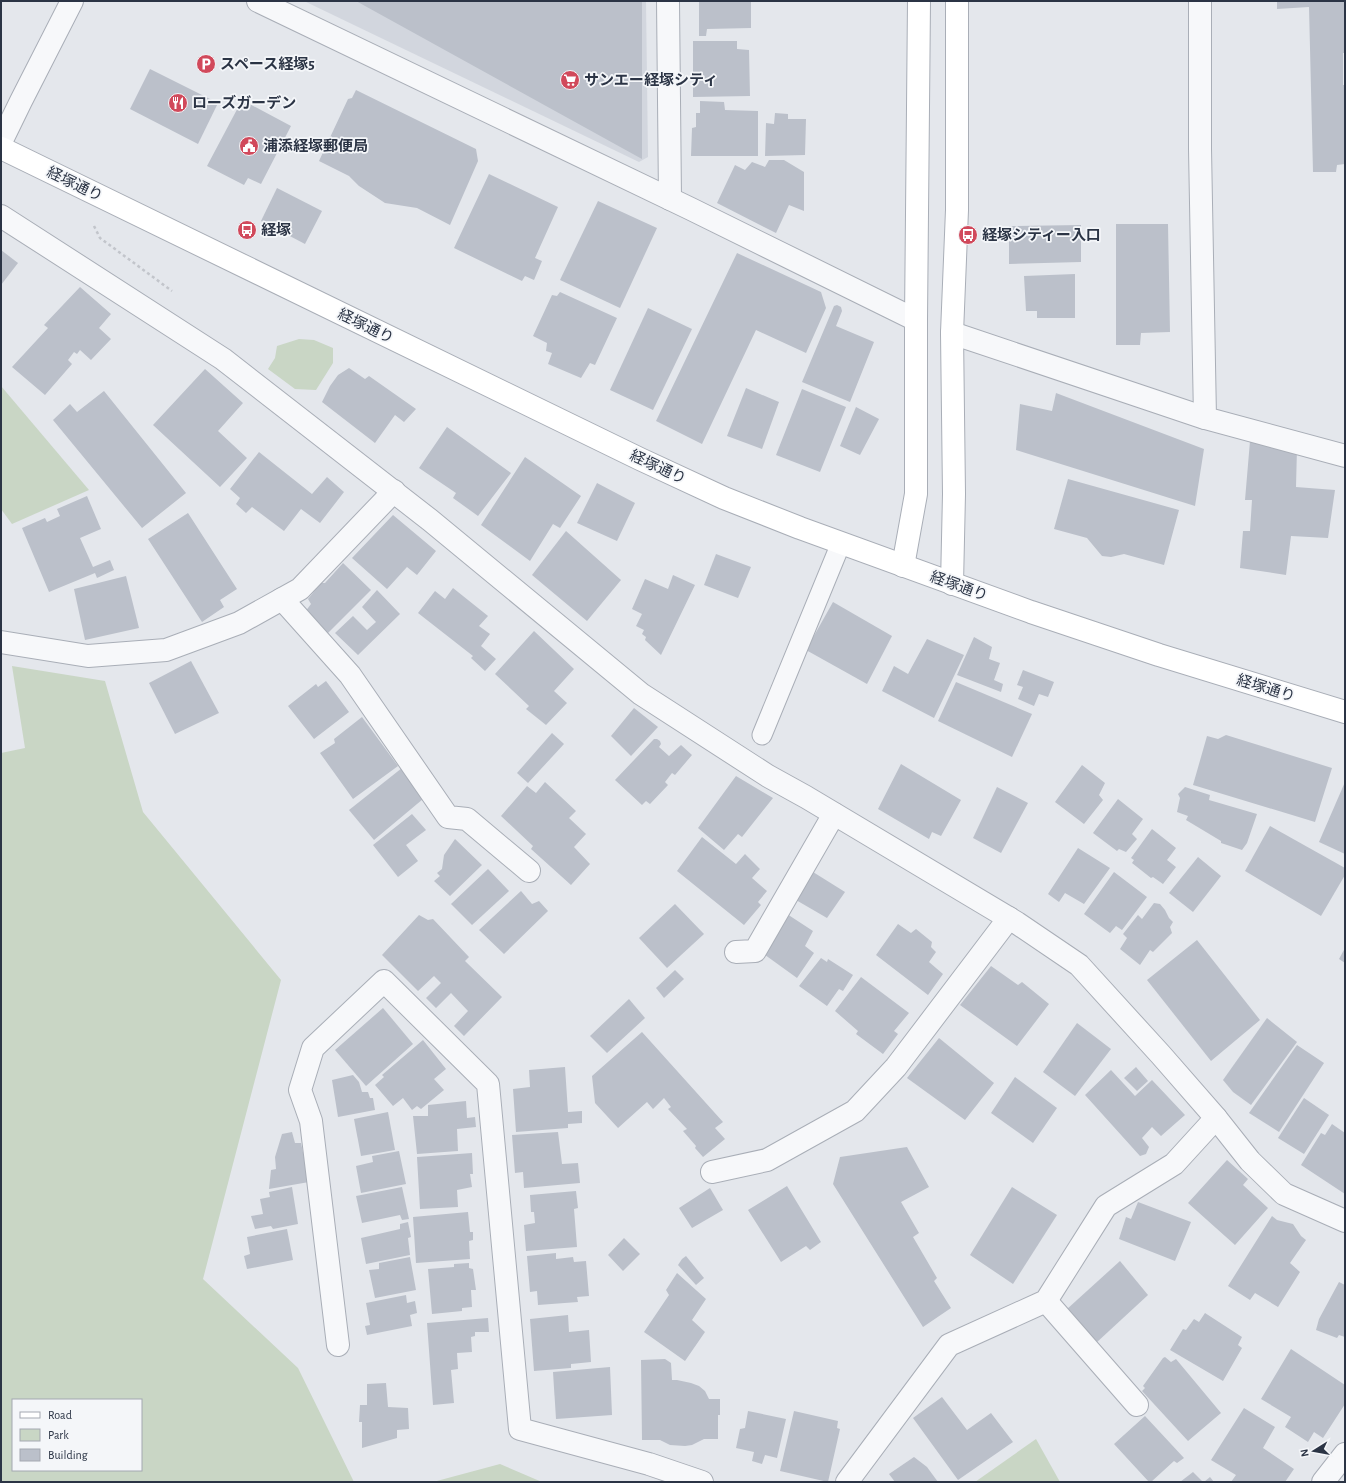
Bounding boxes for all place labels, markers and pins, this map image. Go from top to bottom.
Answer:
parking icon: スペース経塚5 [195,53,217,75]
place label: スペース経塚5 [220,56,315,72]
supermarket icon: サンエー経塚シティ [559,69,581,91]
place label: サンエー経塚シティ [584,72,718,88]
restaurant icon: ローズガーデン [167,92,189,114]
place label: ローズガーデン [192,94,296,111]
public building icon: 浦添経塚郵便局 [238,135,260,157]
place label: 浦添経塚郵便局 [263,137,368,154]
bus stop icon: 経塚 [236,219,258,241]
place label: 経塚 [261,222,291,238]
bus stop icon: 経塚シティー入口 [957,224,979,246]
place label: 経塚シティー入口 [982,227,1101,243]

